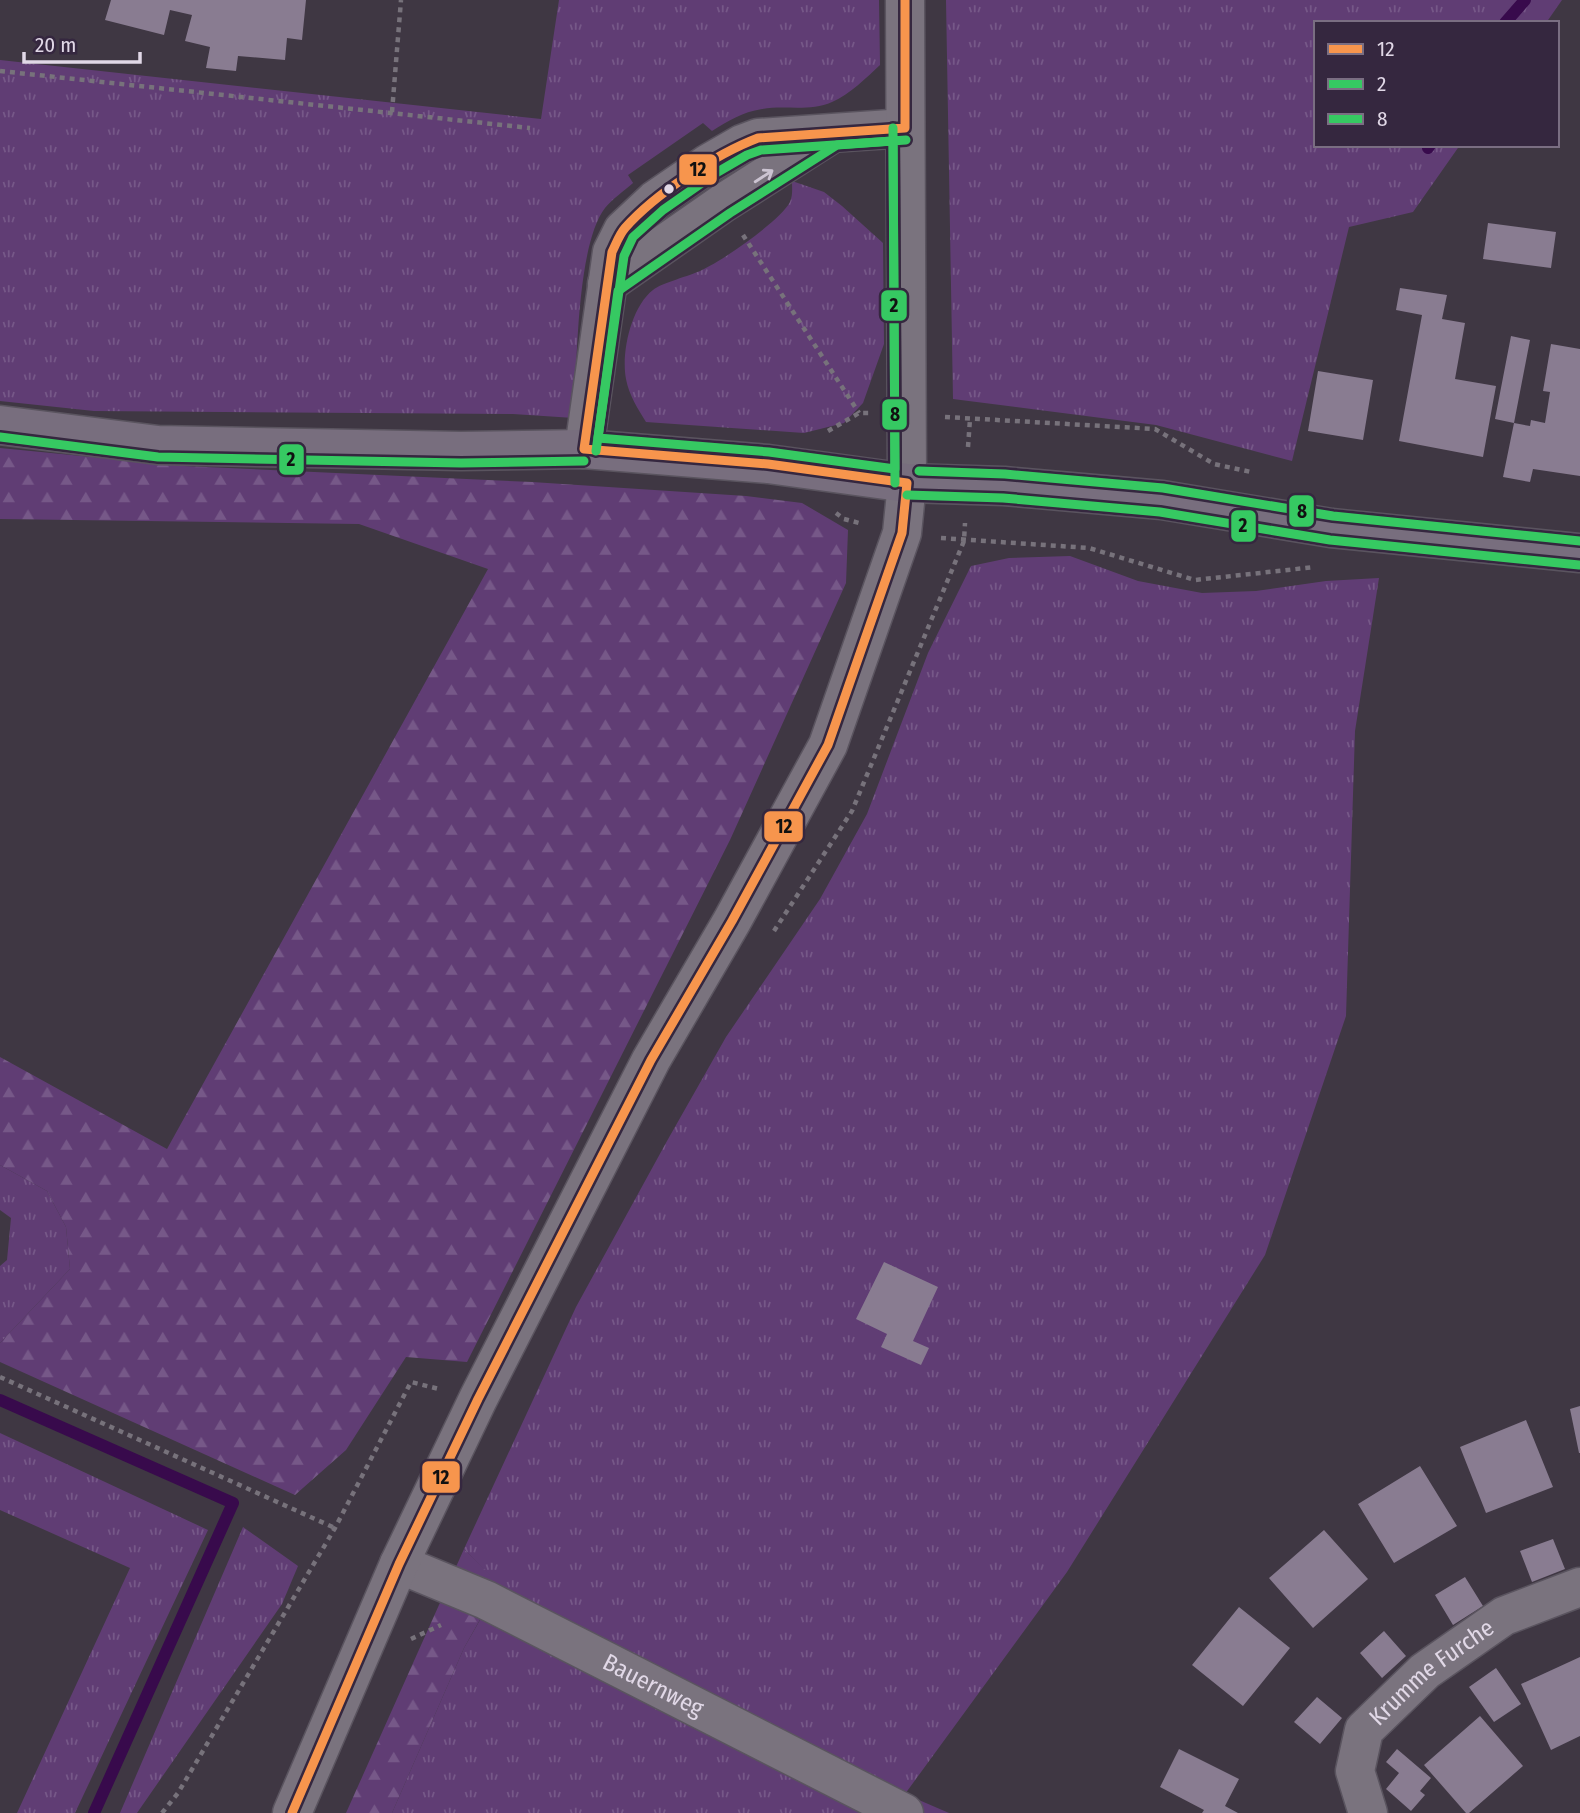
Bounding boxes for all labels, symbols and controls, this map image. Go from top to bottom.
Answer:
scale bar [24,21,140,65]
legend [1314,21,1559,147]
text: 20 m [35,32,76,58]
text: 12 [1377,36,1394,62]
text: 2 [1377,71,1386,97]
text: 8 [1377,106,1388,132]
line badge: 12 [678,153,718,186]
text: 12 [690,158,707,181]
one-way arrow [754,169,773,184]
unlabelled marker [662,182,676,196]
line badge: 2 [880,289,908,322]
text: 2 [889,294,899,317]
line badge: 8 [881,398,908,431]
text: 8 [890,403,900,426]
line badge: 2 [278,443,305,476]
text: 2 [286,448,296,471]
line badge: 8 [1288,494,1315,528]
text: 8 [1297,500,1307,523]
line badge: 2 [1230,509,1257,543]
text: 2 [1238,514,1248,537]
line badge: 12 [763,810,804,843]
text: 12 [776,815,793,838]
line badge: 12 [421,1460,461,1494]
text: 12 [433,1466,450,1489]
street label: Krumme Furche [1363,1613,1499,1731]
street label: Bauernweg [598,1648,709,1723]

